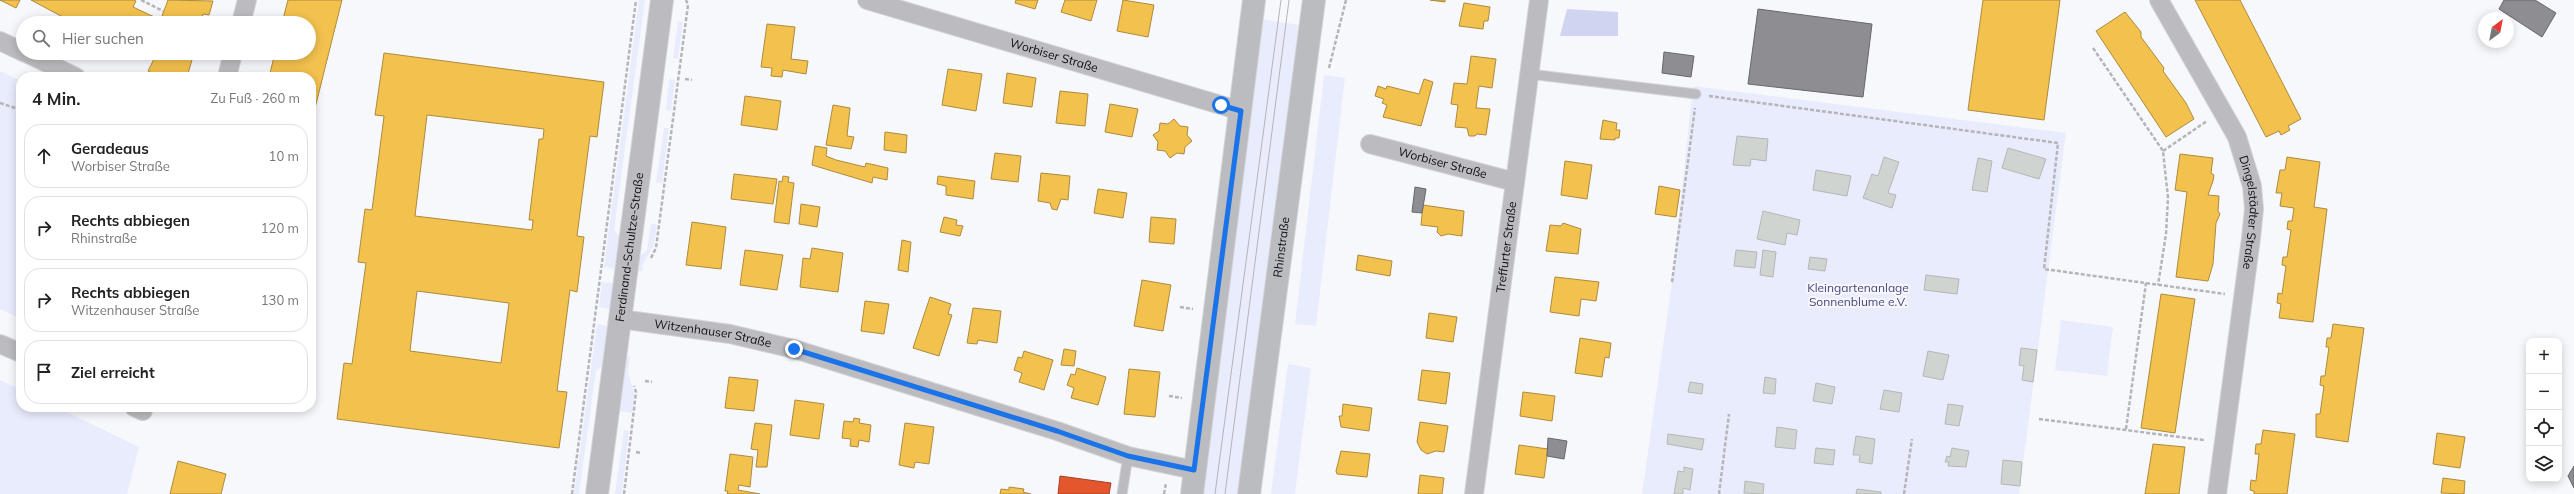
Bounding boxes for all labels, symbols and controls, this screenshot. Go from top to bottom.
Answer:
north arrow [2478,12,2514,48]
search box [16,16,316,60]
icon: search [30,27,52,49]
text: Hier suchen [62,29,144,48]
street label: Worbiser Straße [1008,35,1100,75]
text: 4 Min. [32,88,81,109]
text: Zu Fuß · 260 m [211,90,300,106]
route start [1212,96,1230,114]
text: Geradeaus [71,139,149,158]
street label: Worbiser Straße [1397,144,1489,181]
icon: ahead [33,145,55,167]
text: 10 m [269,148,299,164]
street label: Dingelstädter Straße [2236,153,2262,270]
text: Worbiser Straße [71,158,170,174]
street label: Ferdinand-Schultze-Straße [612,172,646,323]
street label: Treffurter Straße [1493,200,1519,294]
text: Rechts abbiegen [71,211,190,230]
street label: Rhinstraße [1270,216,1292,278]
icon: right [33,217,55,239]
text: 120 m [261,220,299,236]
text: Rhinstraße [71,230,137,246]
park label: Kleingartenanlage Sonnenblume e.V. [1807,280,1909,309]
text: Rechts abbiegen [71,283,190,302]
icon: right [33,289,55,311]
text: 130 m [261,292,299,308]
text: Witzenhauser Straße [71,302,199,318]
street label: Witzenhauser Straße [653,316,773,350]
map controls [2526,338,2562,482]
button: + [2526,338,2562,374]
route end [785,340,803,358]
icon: arrive [33,361,55,383]
text: Ziel erreicht [71,363,155,382]
button: − [2526,374,2562,410]
button: locate [2526,410,2562,446]
button: layers [2526,446,2562,482]

